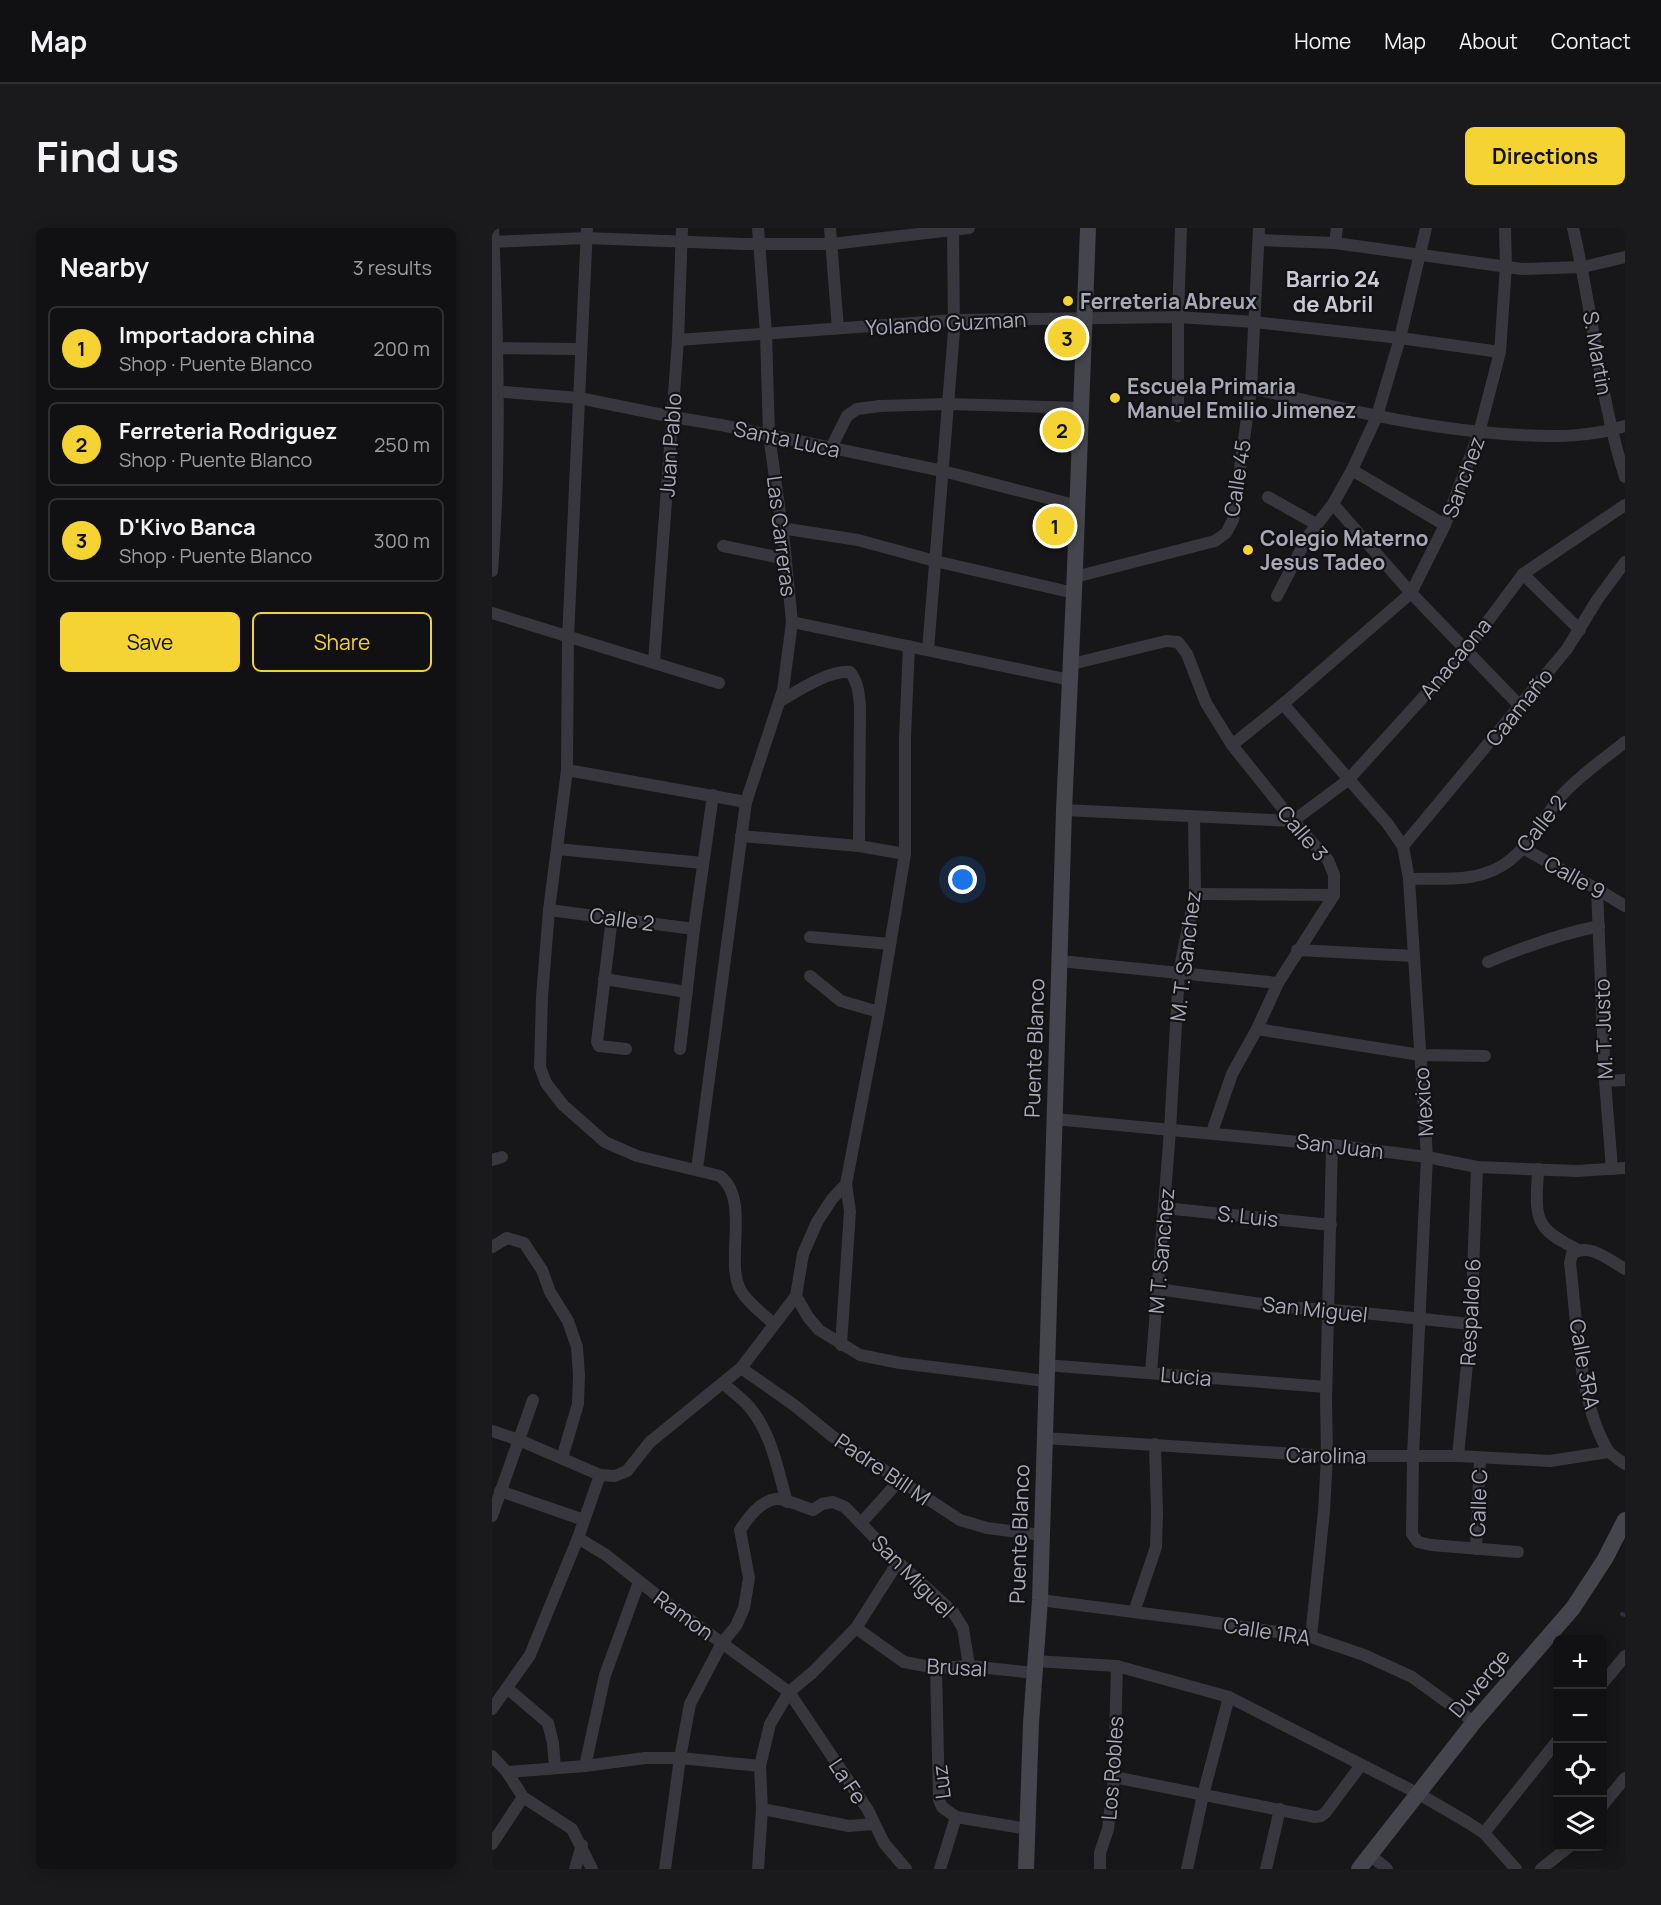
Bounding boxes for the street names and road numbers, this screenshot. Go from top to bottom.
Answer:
street label: Yolando Guzman [865,305,1027,341]
street label: S. Martin [1577,309,1619,397]
street label: Juan Pablo [652,392,688,498]
street label: Santa Luca [731,414,843,464]
street label: Sanchez [1435,433,1491,521]
street label: Calle 45 [1217,438,1257,518]
street label: Las Carreras [761,474,803,598]
street label: Anacaona [1413,612,1497,704]
street label: Caamaño [1479,662,1559,752]
street label: Calle 2 [1510,789,1572,857]
street label: Calle 3 [1272,799,1334,867]
street label: Calle 9 [1539,849,1611,905]
street label: M. T. Sanchez [1163,889,1207,1023]
street label: Calle 2 [588,901,656,937]
street label: Puente Blanco [1018,978,1050,1118]
street label: M. T. Justo [1587,978,1619,1080]
street label: Mexico [1407,1066,1439,1138]
street label: San Juan [1295,1127,1385,1165]
street label: M T. Sanchez [1142,1187,1180,1315]
street label: S. Luis [1216,1199,1280,1233]
street label: Respaldo 6 [1453,1258,1487,1366]
street label: San Miguel [1261,1290,1369,1328]
street label: Calle 3RA [1563,1317,1607,1411]
street label: Lucia [1159,1360,1213,1392]
street label: Padre Bill M [830,1427,936,1511]
street label: Carolina [1286,1440,1366,1470]
street label: Puente Blanco [1003,1464,1035,1604]
street label: Calle C [1463,1469,1493,1537]
street label: San Miguel [866,1529,960,1623]
street label: Ramon [648,1584,720,1646]
street label: Calle 1RA [1221,1610,1313,1652]
street label: Duverge [1442,1643,1516,1723]
street label: Brusal [926,1651,988,1683]
street label: Los Robles [1094,1715,1130,1821]
street label: La Fe [823,1753,873,1809]
street label: Luz [925,1763,957,1801]

